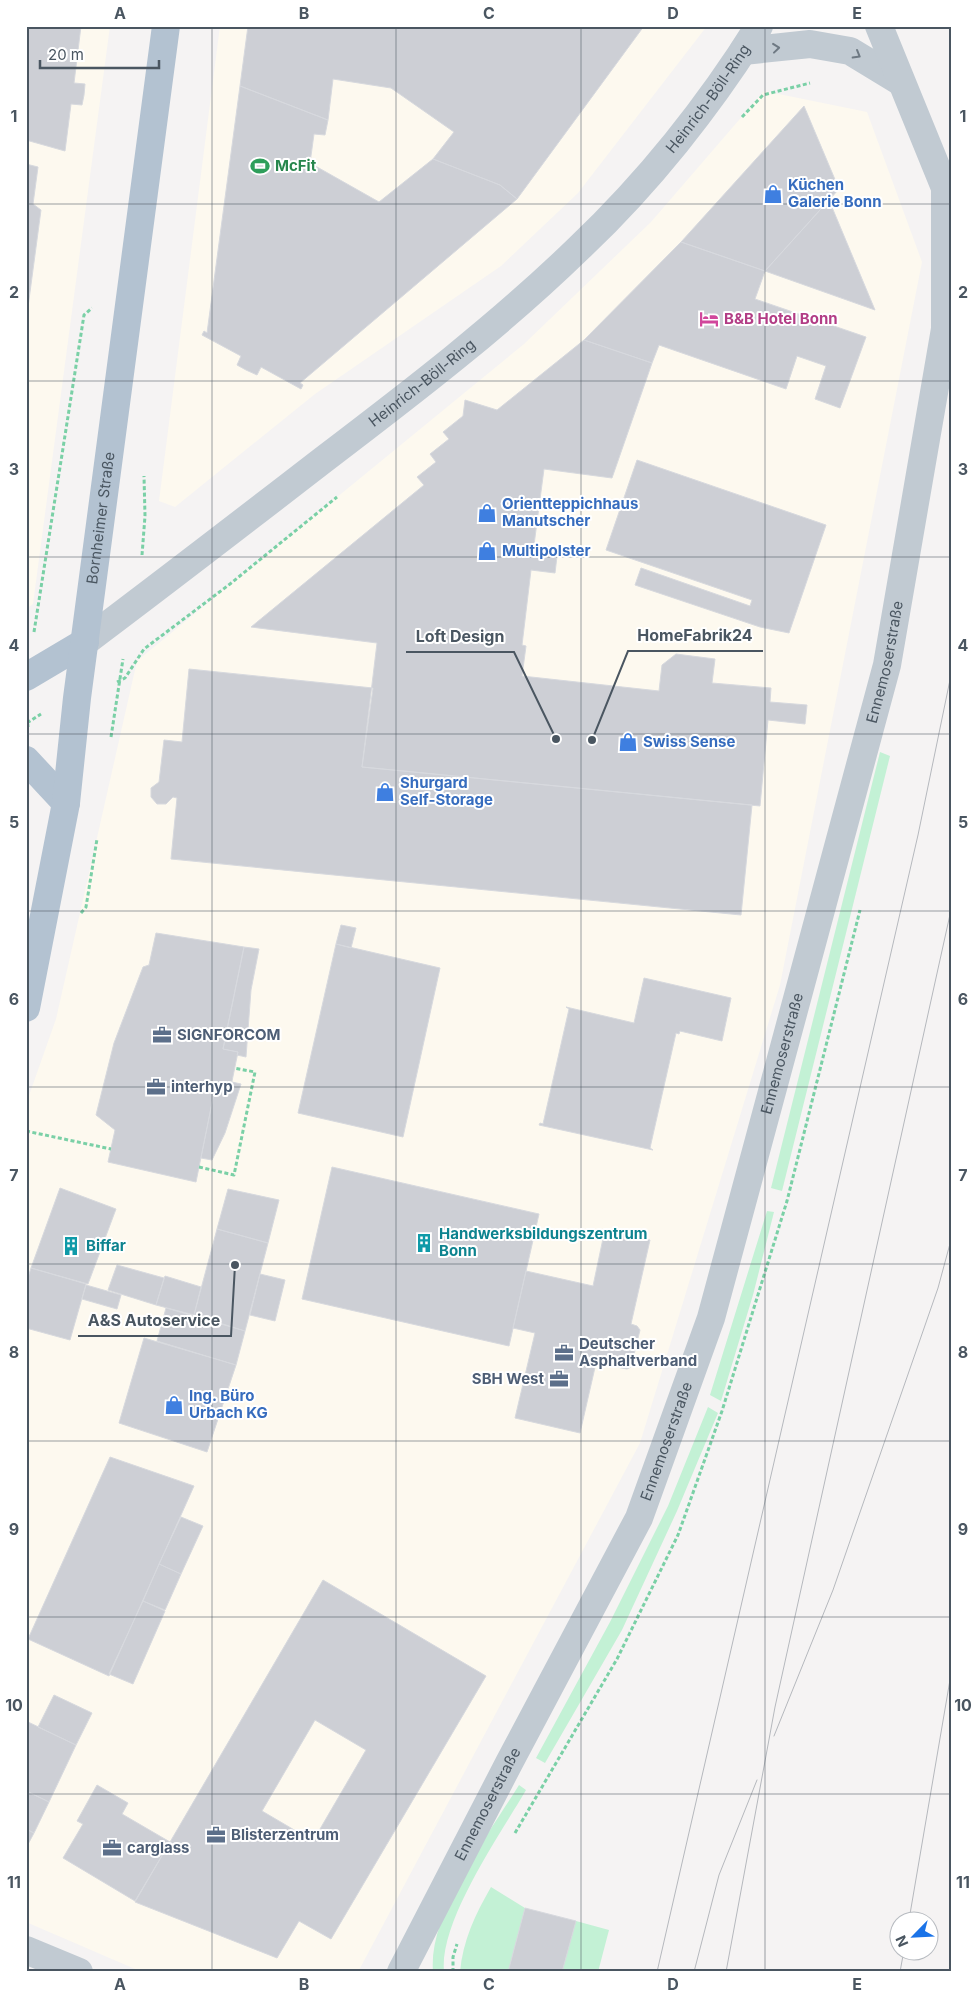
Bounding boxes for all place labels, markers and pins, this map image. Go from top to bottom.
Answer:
sports icon: McFit [249,155,271,177]
place label: McFit [275,156,317,175]
place label: Küchen Galerie Bonn [788,175,882,211]
shop icon: Küchen Galerie Bonn [762,183,784,205]
hotel icon: B&B Hotel Bonn [698,308,720,330]
place label: B&B Hotel Bonn [724,309,838,328]
place label: Orientteppichhaus Manutscher [502,494,638,530]
shop icon: Orientteppichhaus Manutscher [476,502,498,524]
shop icon: Multipolster [476,540,498,562]
place label: Multipolster [502,541,591,560]
callout: HomeFabrik24 [628,620,763,651]
callout: Loft Design [406,621,514,652]
shop icon: Swiss Sense [617,731,639,753]
place label: Swiss Sense [643,732,735,751]
place label: Shurgard Self-Storage [400,773,493,809]
shop icon: Shurgard Self-Storage [374,781,396,803]
office icon: SIGNFORCOM [151,1024,173,1046]
place label: SIGNFORCOM [177,1025,281,1044]
office icon: interhyp [145,1076,167,1098]
place label: interhyp [171,1077,233,1096]
place label: Handwerksbildungszentrum Bonn [439,1224,647,1260]
building icon: Handwerksbildungszentrum Bonn [413,1232,435,1254]
building icon: Biffar [60,1235,82,1257]
place label: Biffar [86,1236,126,1255]
callout: A&S Autoservice [78,1305,231,1336]
place label: Deutscher Asphaltverband [579,1334,697,1370]
office icon: Deutscher Asphaltverband [553,1342,575,1364]
office icon: SBH West [548,1368,570,1390]
place label: SBH West [472,1369,545,1388]
place label: Ing. Büro Urbach KG [189,1386,268,1422]
shop icon: Ing. Büro Urbach KG [163,1394,185,1416]
office icon: Blisterzentrum [205,1824,227,1846]
place label: Blisterzentrum [231,1825,339,1844]
office icon: carglass [101,1837,123,1859]
place label: carglass [127,1838,189,1857]

